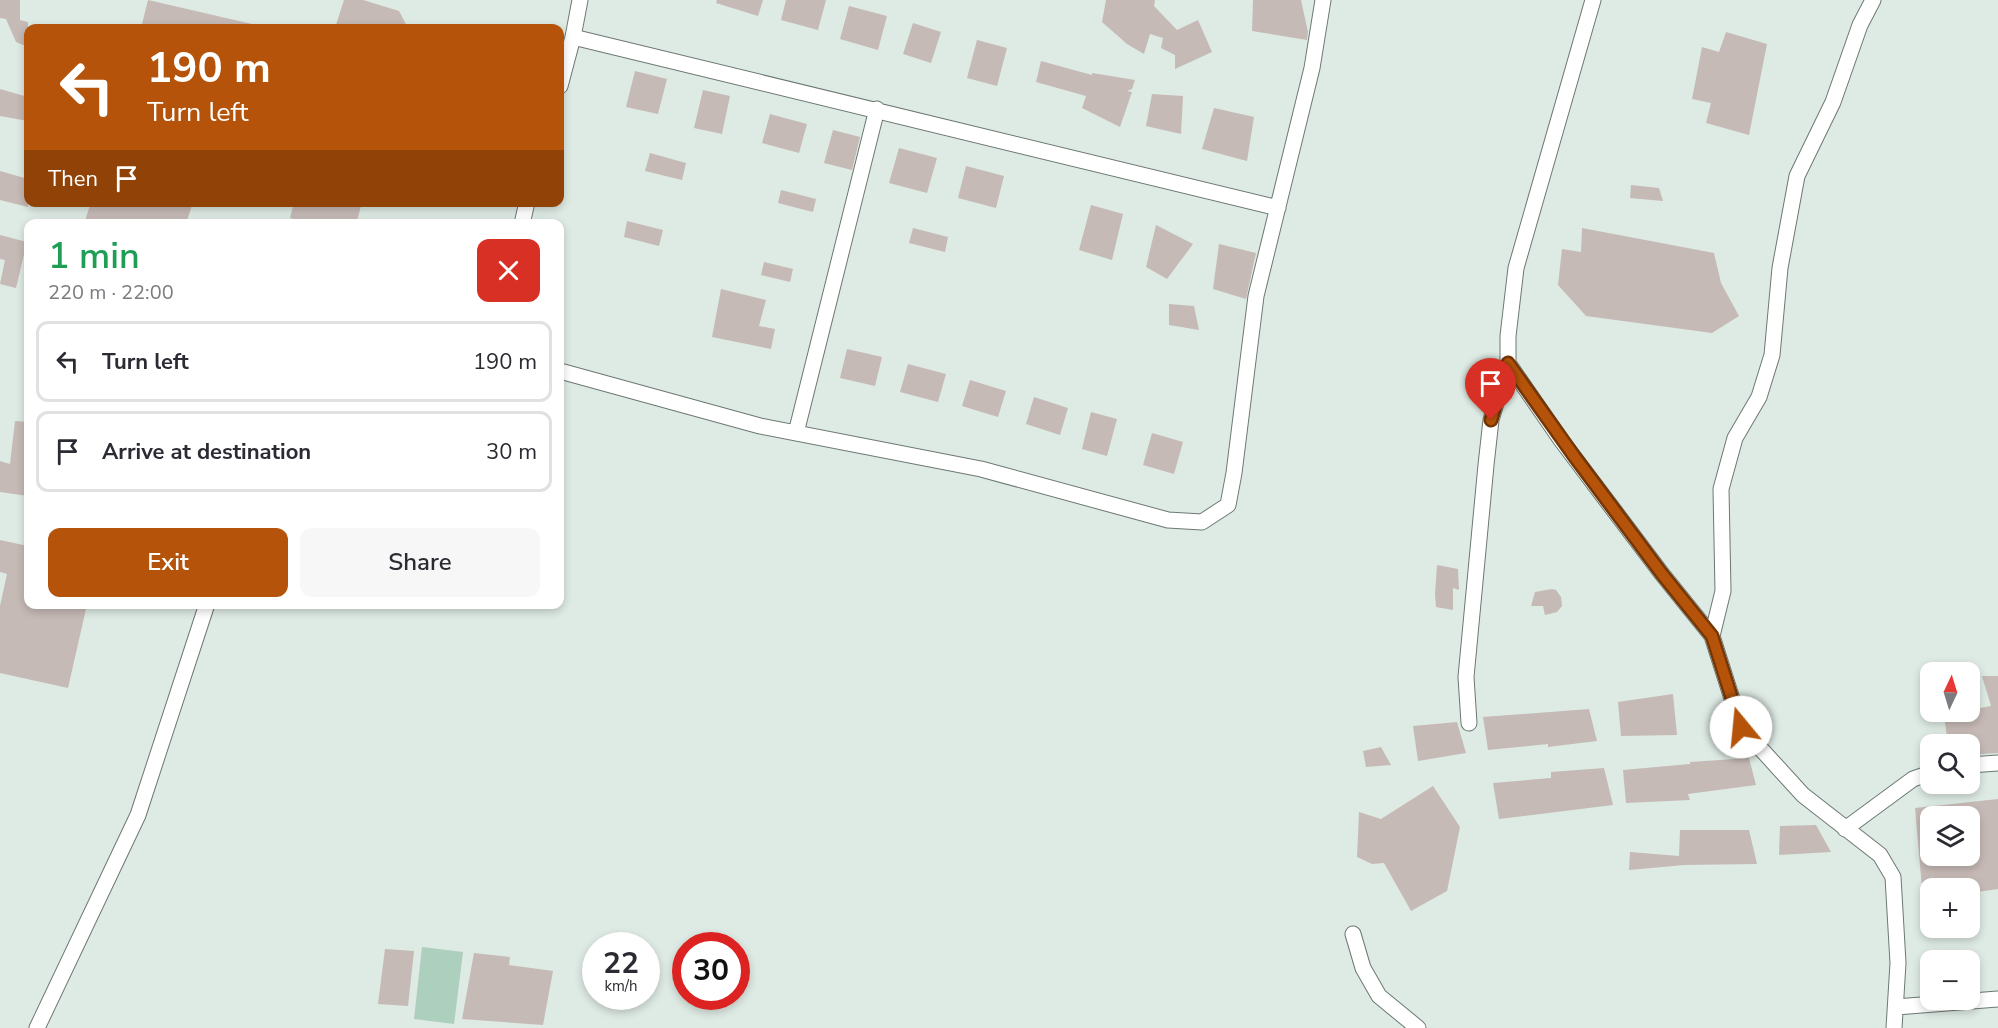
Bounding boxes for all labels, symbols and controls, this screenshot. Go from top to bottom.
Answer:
text: 190 m [147,40,271,97]
icon: left [48,48,126,126]
text: Turn left [147,94,248,131]
icon: arrive [110,162,143,195]
text: Then [48,164,98,194]
text: 1 min [48,232,140,281]
button: close [477,239,540,302]
text: 220 m · 22:00 [48,279,174,306]
icon: left [51,345,84,378]
text: Turn left [102,347,189,377]
text: 190 m [473,347,537,377]
pin [1465,358,1516,420]
icon: arrive [1474,367,1507,400]
icon: arrive [51,435,84,468]
text: Arrive at destination [102,437,311,467]
text: 30 m [486,437,537,467]
button: Exit [48,528,288,597]
button: Share [300,528,540,597]
north arrow [1920,662,1980,722]
map controls [1920,662,1980,1010]
position arrow [1709,695,1773,759]
button: search [1920,734,1980,794]
button: layers [1920,806,1980,866]
button: + [1920,878,1980,938]
speed limit sign: 30 [672,932,750,1010]
text: 22 [603,943,639,984]
button: − [1920,950,1980,1010]
text: km/h [604,976,638,996]

